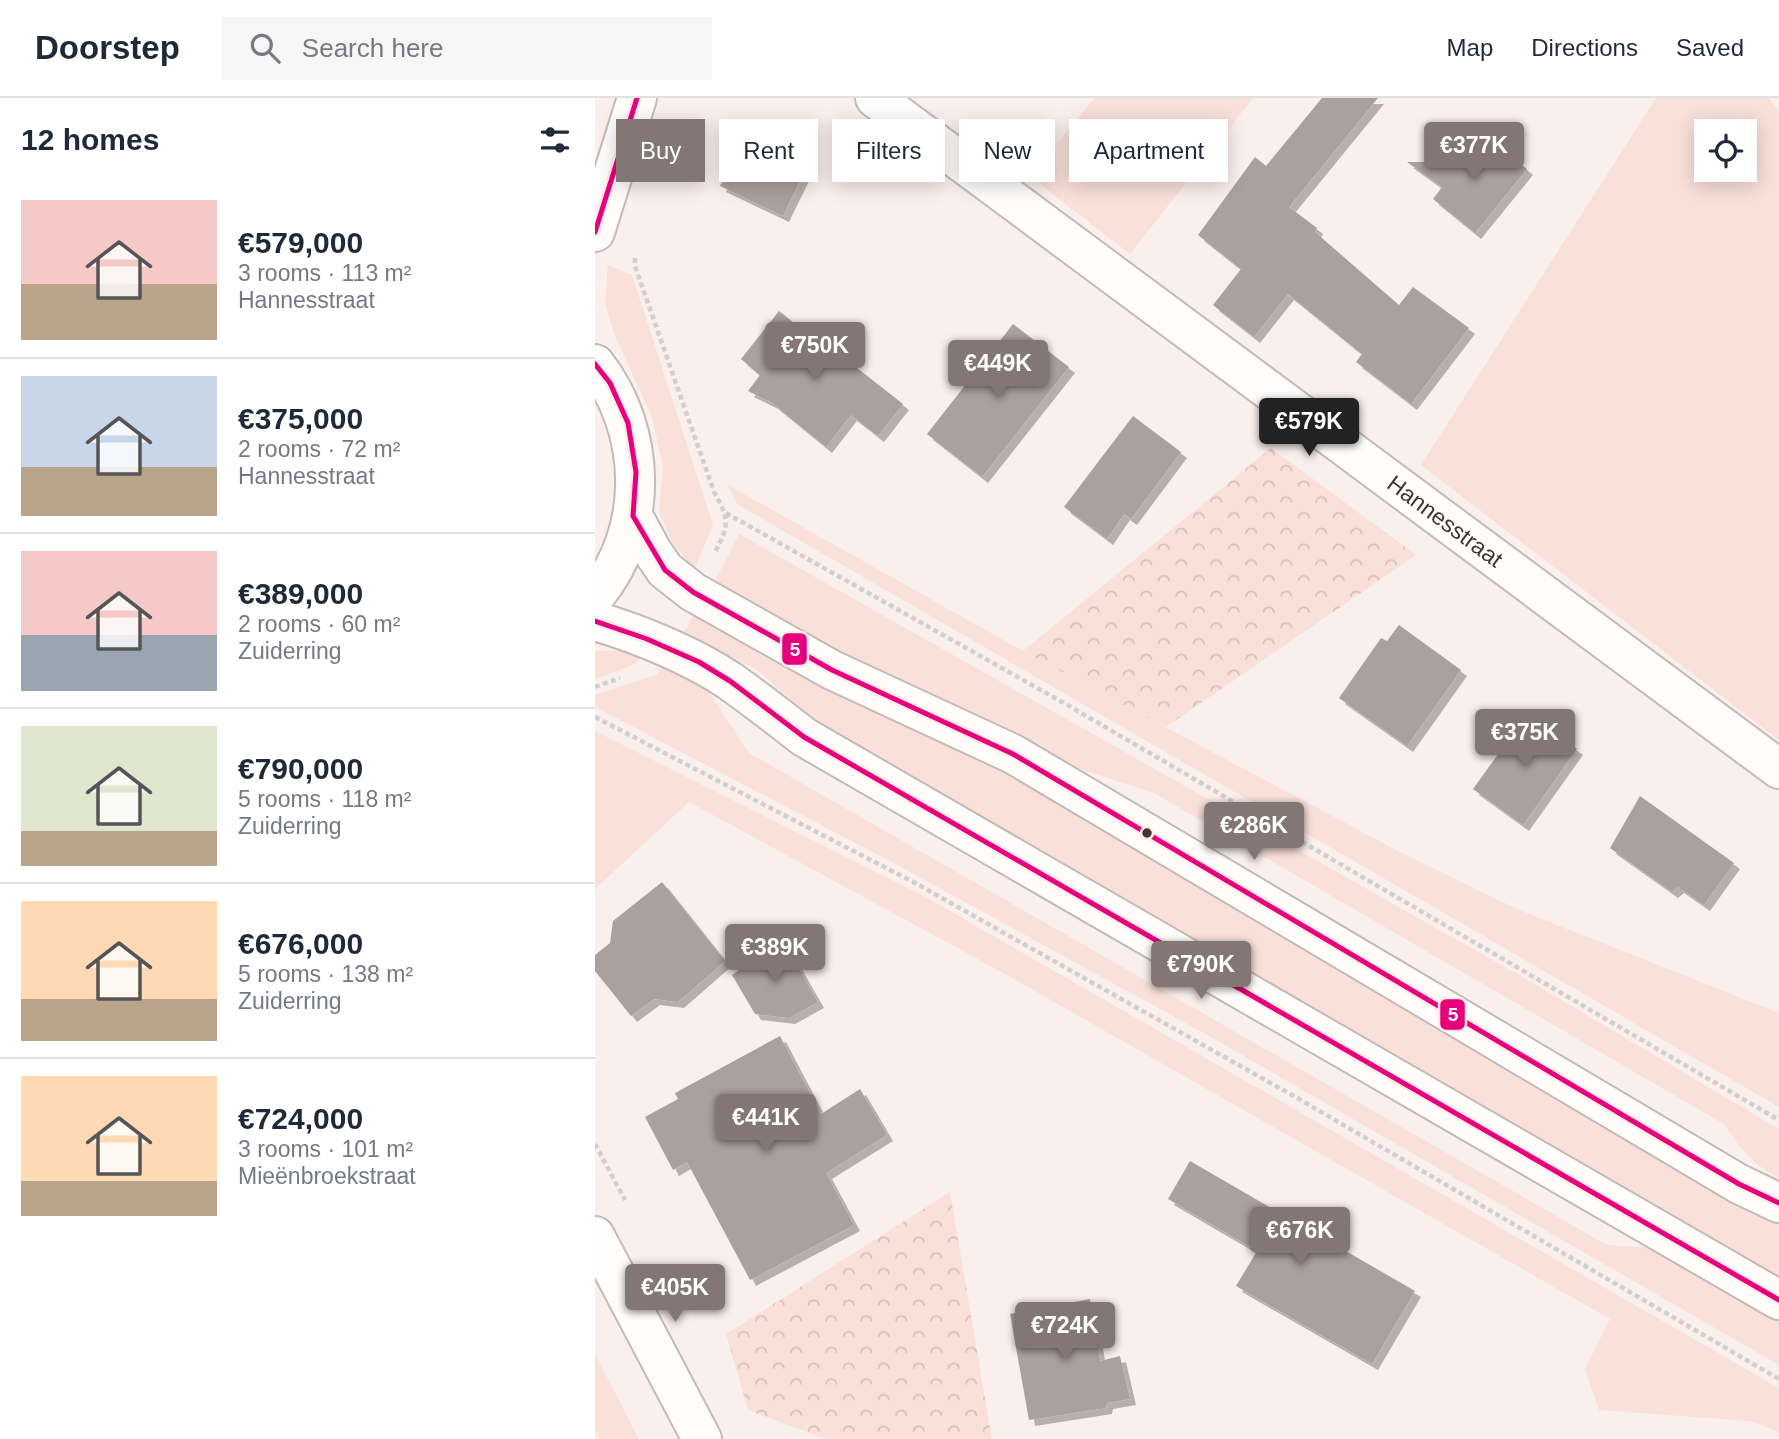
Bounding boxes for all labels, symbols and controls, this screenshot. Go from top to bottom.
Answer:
search box [222,17,712,80]
text: Doorstep [35,29,180,66]
icon: search [246,29,284,67]
text: Search here [302,33,444,63]
text: Map [1447,34,1493,61]
text: Directions [1531,34,1638,61]
text: Saved [1676,34,1744,61]
chip: Buy [616,119,705,182]
chip: Rent [719,119,818,182]
chip: Filters [832,119,945,182]
chip: New [959,119,1055,182]
chip: Apartment [1069,119,1228,182]
map controls [1694,119,1757,182]
button: locate [1694,119,1757,182]
icon: filters [536,121,574,159]
pin: €377K [1425,122,1523,182]
text: 12 homes [21,123,159,156]
text: €377K [1440,132,1508,158]
text: €579,000 [238,226,363,259]
icon: home [77,228,161,312]
text: 3 rooms · 113 m² [238,260,411,286]
text: Hannesstraat [238,287,375,313]
pin: €750K [766,322,864,382]
text: €750K [781,332,849,358]
pin: €449K [949,341,1047,400]
text: €449K [964,350,1032,376]
pin: €579K [1260,398,1358,458]
text: €375,000 [238,402,363,435]
icon: home [77,404,161,488]
text: €579K [1275,408,1343,434]
text: 2 rooms · 72 m² [238,436,400,462]
text: Hannesstraat [238,463,375,489]
street label: Hannesstraat [1382,470,1508,573]
text: €389,000 [238,577,363,610]
icon: home [77,579,161,663]
text: 2 rooms · 60 m² [238,611,400,637]
line badge: 5 [781,632,808,666]
text: Zuiderring [238,638,342,664]
text: 5 [790,639,801,660]
pin: €375K [1476,710,1574,769]
text: €375K [1491,719,1559,745]
text: €790,000 [238,752,363,785]
icon: home [77,754,161,838]
text: 5 rooms · 118 m² [238,786,411,812]
pin: €286K [1205,802,1303,862]
text: €286K [1220,812,1288,838]
text: Zuiderring [238,813,342,839]
unlabelled marker [1140,826,1154,840]
pin: €389K [726,924,824,984]
text: €676,000 [238,927,363,960]
icon: home [77,929,161,1013]
text: €389K [741,934,809,960]
pin: €790K [1152,942,1250,1001]
text: €790K [1167,951,1235,977]
text: 5 rooms · 138 m² [238,961,413,987]
text: Zuiderring [238,988,342,1014]
line badge: 5 [1439,998,1466,1031]
text: 5 [1448,1004,1459,1025]
pin: €441K [717,1094,815,1154]
text: €724,000 [238,1102,363,1135]
icon: home [77,1104,161,1188]
text: €441K [732,1104,800,1130]
text: 3 rooms · 101 m² [238,1136,413,1162]
text: Mieënbroekstraat [238,1163,416,1189]
pin: €676K [1251,1208,1349,1267]
text: €676K [1266,1217,1334,1243]
pin: €405K [626,1264,724,1324]
text: €405K [641,1274,709,1300]
pin: €724K [1016,1302,1114,1362]
text: €724K [1031,1312,1099,1338]

